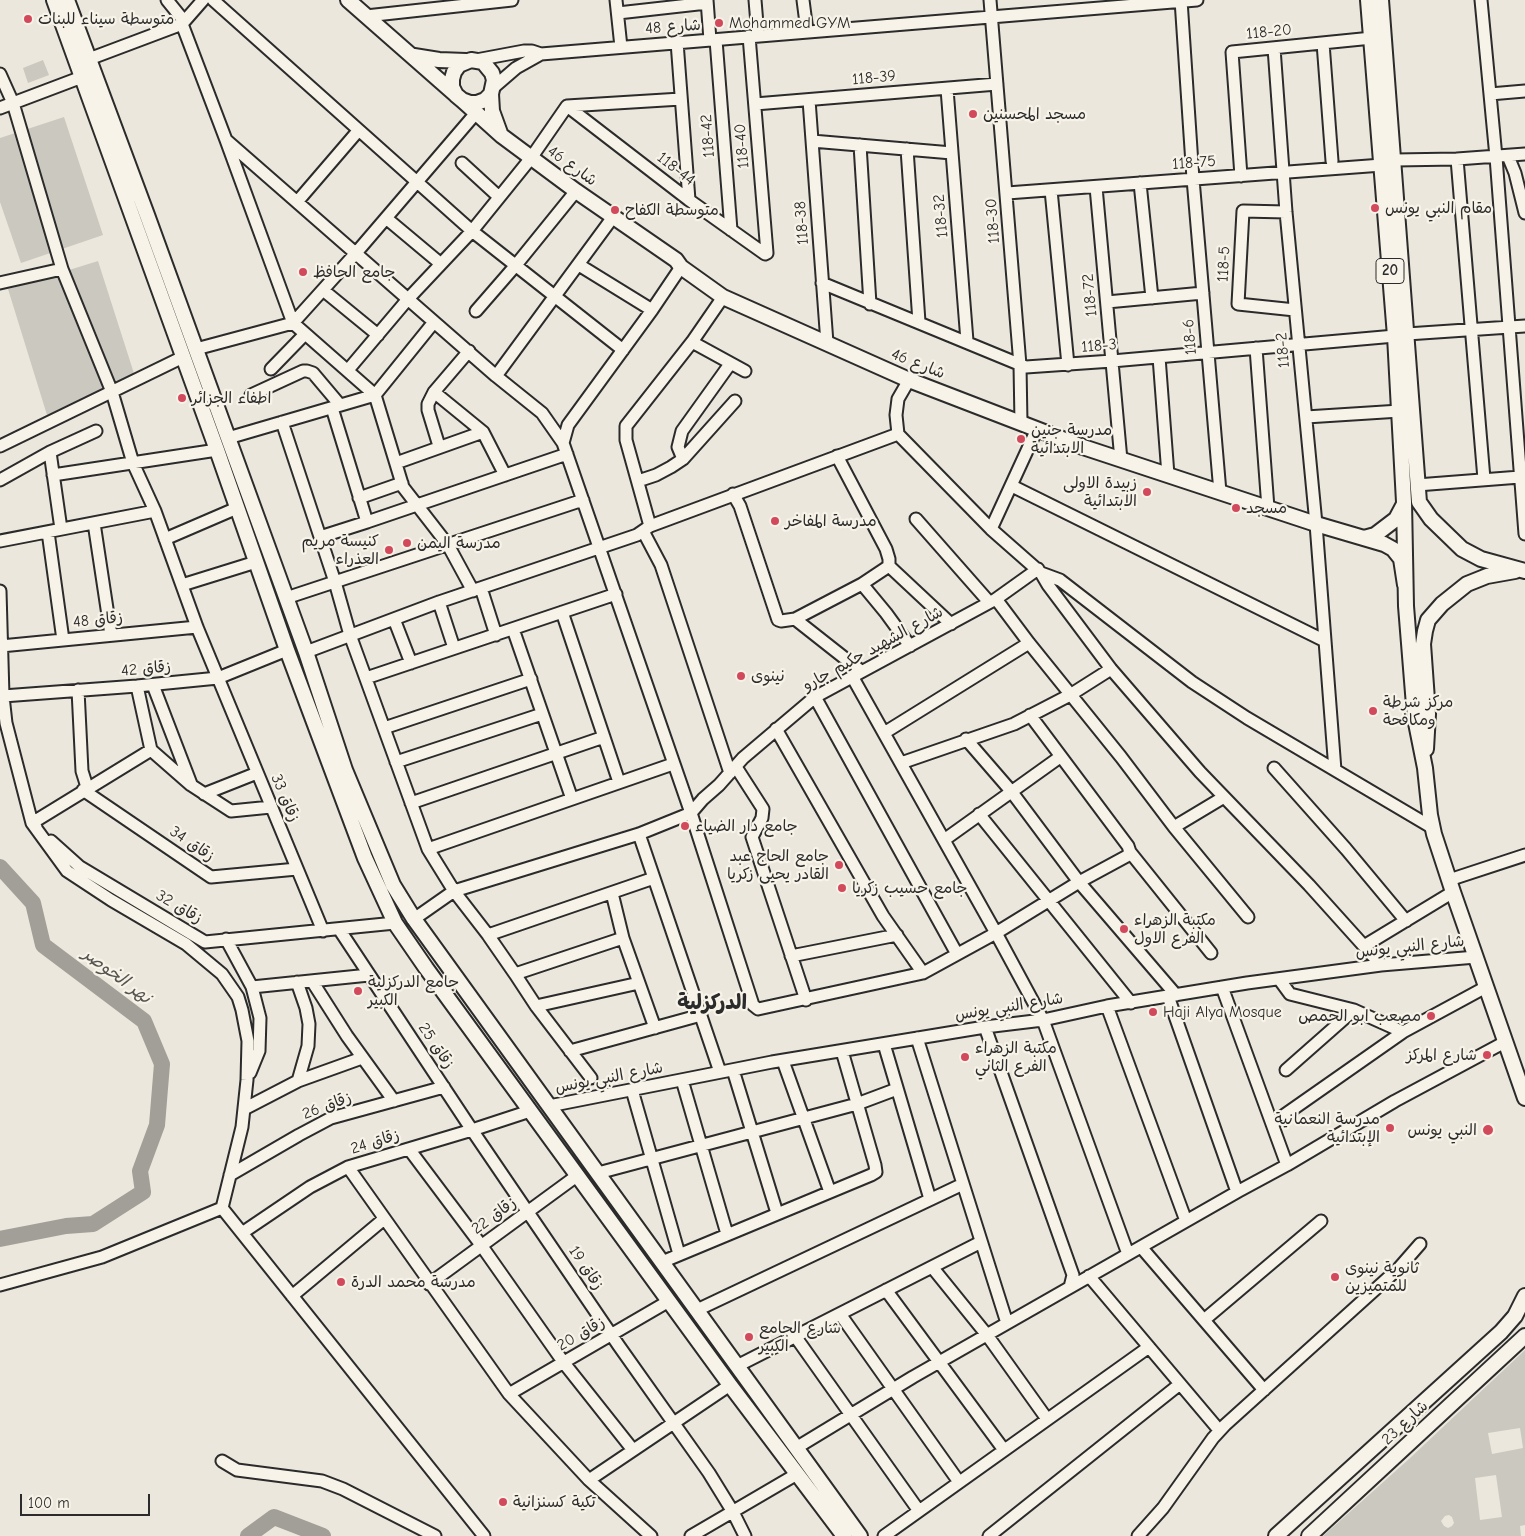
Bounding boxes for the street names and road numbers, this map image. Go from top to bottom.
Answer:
street label: شارع 48 [644,15,702,39]
street label: 118-20 [1245,20,1293,44]
street label: 118-39 [851,67,897,89]
street label: 118-42 [697,114,719,158]
street label: 118-40 [730,123,754,169]
street label: شارع 46 [544,142,600,190]
street label: 118-44 [653,148,699,190]
street label: 118-75 [1172,152,1216,174]
street label: 118-32 [930,193,952,239]
street label: 118-30 [982,198,1004,244]
street label: 118-38 [791,201,813,245]
street label: 118-5 [1213,246,1235,282]
road number: 20 [1376,258,1404,284]
street label: 118-72 [1079,273,1101,317]
street label: 118-6 [1179,318,1201,356]
street label: 118-2 [1272,331,1294,369]
street label: 118-3 [1081,335,1117,357]
street label: شارع 46 [888,345,948,383]
street label: شارع الشهيد حكيم جارو [800,602,946,696]
street label: زقاق 48 [72,608,124,632]
street label: زقاق 42 [120,657,172,681]
street label: زقاق 33 [266,771,304,825]
street label: زقاق 34 [166,822,218,866]
street label: زقاق 32 [152,886,206,928]
street label: شارع النبي يونس [1355,932,1465,962]
street label: شارع النبي يونس [953,989,1065,1025]
street label: زقاق 25 [414,1019,458,1073]
street label: شارع النبي يونس [553,1058,665,1098]
street label: زقاق 26 [300,1088,354,1124]
street label: زقاق 24 [348,1126,402,1158]
street label: زقاق 22 [468,1193,520,1239]
street label: زقاق 19 [564,1242,608,1294]
street label: زقاق 20 [554,1313,608,1355]
street label: شارع 23 [1378,1397,1432,1449]

